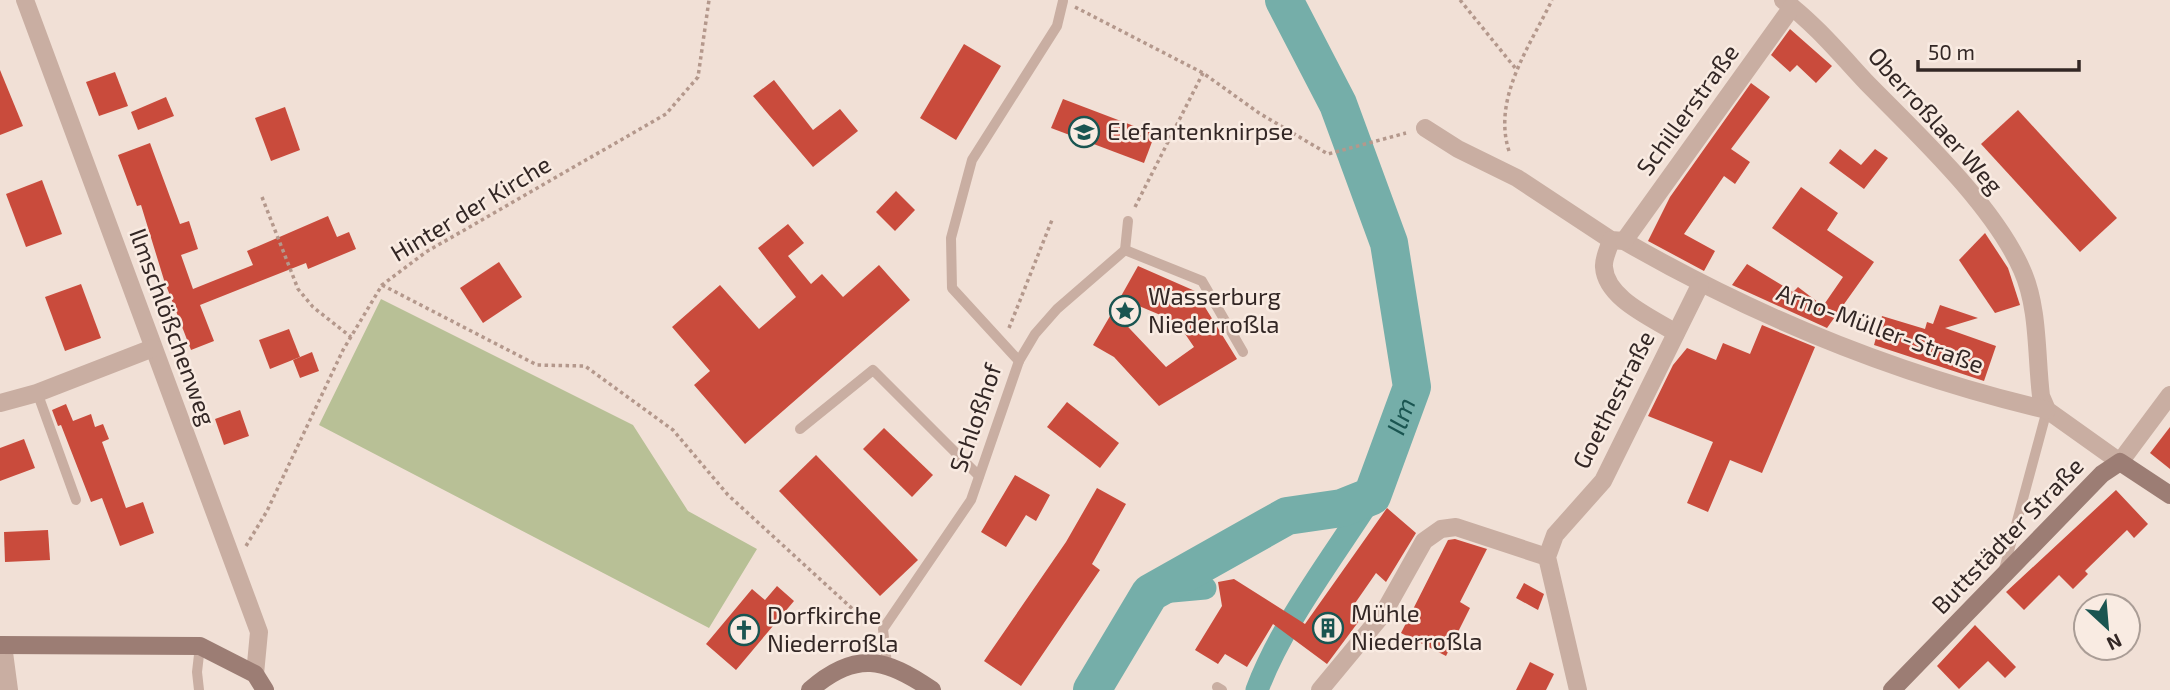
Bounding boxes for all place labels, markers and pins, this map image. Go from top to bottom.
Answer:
school or university icon: Elefantenknirpse [1067,115,1101,149]
place label: Elefantenknirpse [1107,116,1293,145]
place label: Wasserburg Niederroßla [1148,281,1281,338]
place icon: Wasserburg Niederroßla [1108,294,1142,328]
place label: Mühle Niederroßla [1351,598,1482,655]
place label: Dorfkirche Niederroßla [767,600,898,657]
building icon: Mühle Niederroßla [1311,611,1345,645]
church icon: Dorfkirche Niederroßla [727,613,761,647]

